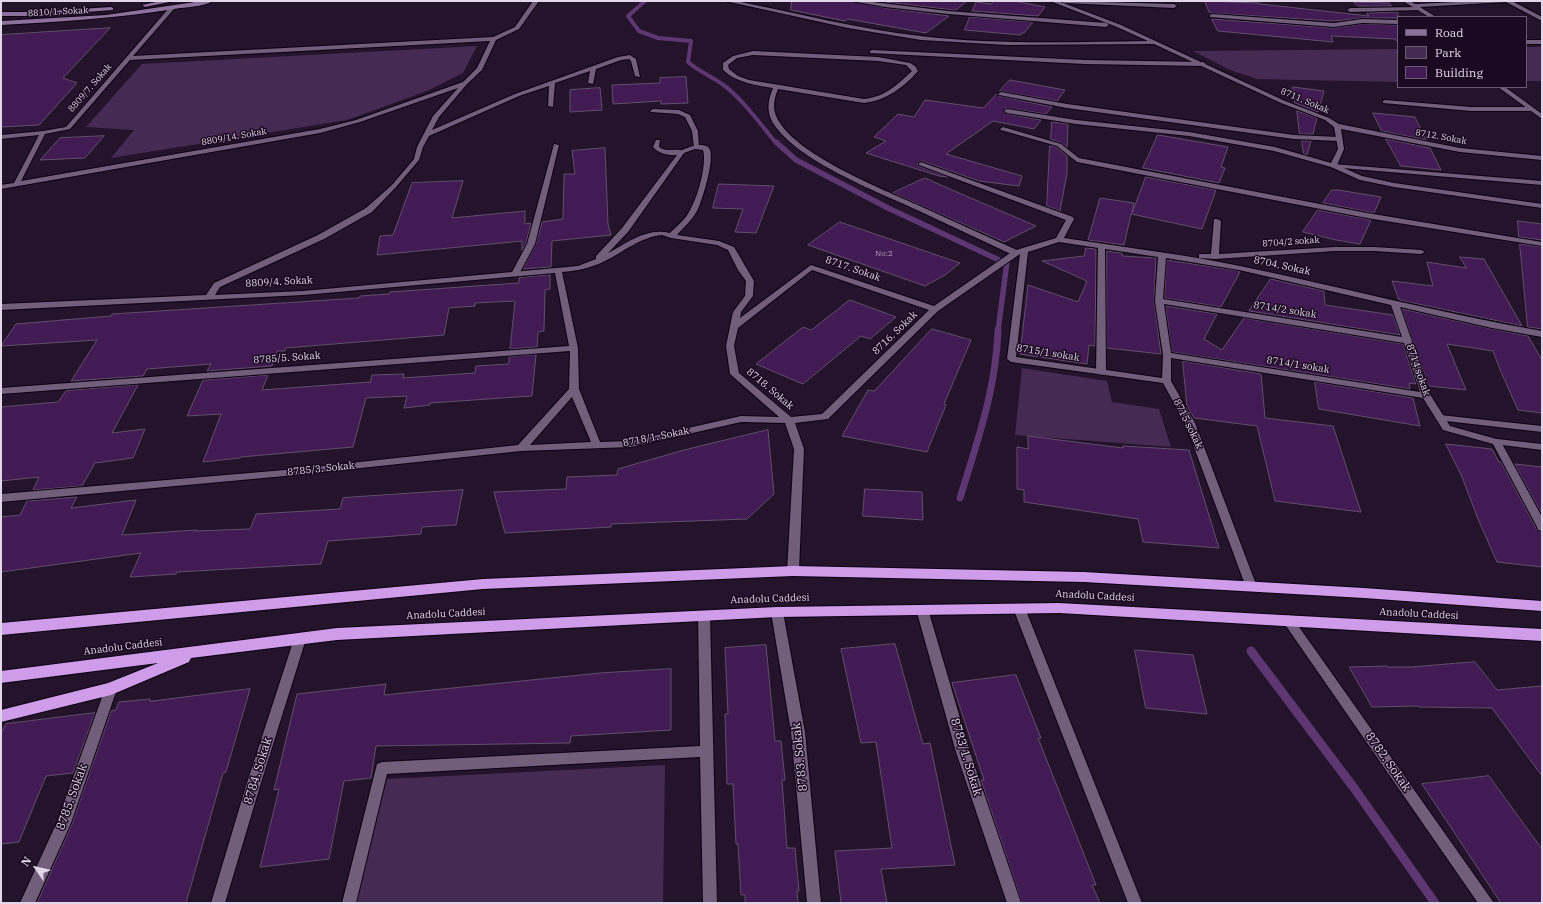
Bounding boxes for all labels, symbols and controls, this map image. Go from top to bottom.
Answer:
street label: 8810/1. Sokak [27,5,89,19]
legend [1397,16,1527,88]
text: Road [1435,25,1464,40]
text: Park [1435,45,1461,60]
street label: 8809/7. Sokak [66,62,114,114]
text: Building [1435,65,1483,80]
street label: 8711. Sokak [1279,86,1331,116]
street label: 8809/14. Sokak [201,126,267,148]
street label: 8712. Sokak [1415,127,1467,147]
street label: 8704/2 sokak [1262,235,1320,249]
house number: No:2 [875,249,893,259]
street label: 8717. Sokak [824,254,882,284]
street label: 8704. Sokak [1253,254,1311,278]
street label: 8809/4. Sokak [245,274,313,290]
street label: 8714/2 sokak [1253,299,1317,321]
street label: 8716. Sokak [870,309,920,357]
street label: 8715/1 sokak [1016,342,1080,364]
street label: 8714 sokak [1404,343,1432,397]
street label: 8785/5. Sokak [253,350,321,366]
street label: 8714/1 sokak [1266,354,1330,376]
street label: 8718. Sokak [744,366,796,412]
street label: 8715 sokak [1171,397,1205,451]
street label: 8718/1. Sokak [622,425,690,449]
street label: 8785/3. Sokak [287,460,355,478]
street label: Anadolu Caddesi [1055,588,1135,604]
street label: Anadolu Caddesi [730,592,810,606]
street label: Anadolu Caddesi [406,606,486,622]
street label: Anadolu Caddesi [1379,606,1459,622]
street label: Anadolu Caddesi [83,636,163,658]
street label: 8783/1. Sokak [947,716,985,798]
street label: 8783. Sokak [789,722,811,792]
street label: 8782. Sokak [1362,730,1414,794]
street label: 8784. Sokak [241,736,275,806]
street label: 8785. Sokak [53,762,91,832]
north arrow [16,848,56,888]
text: N [18,854,34,869]

